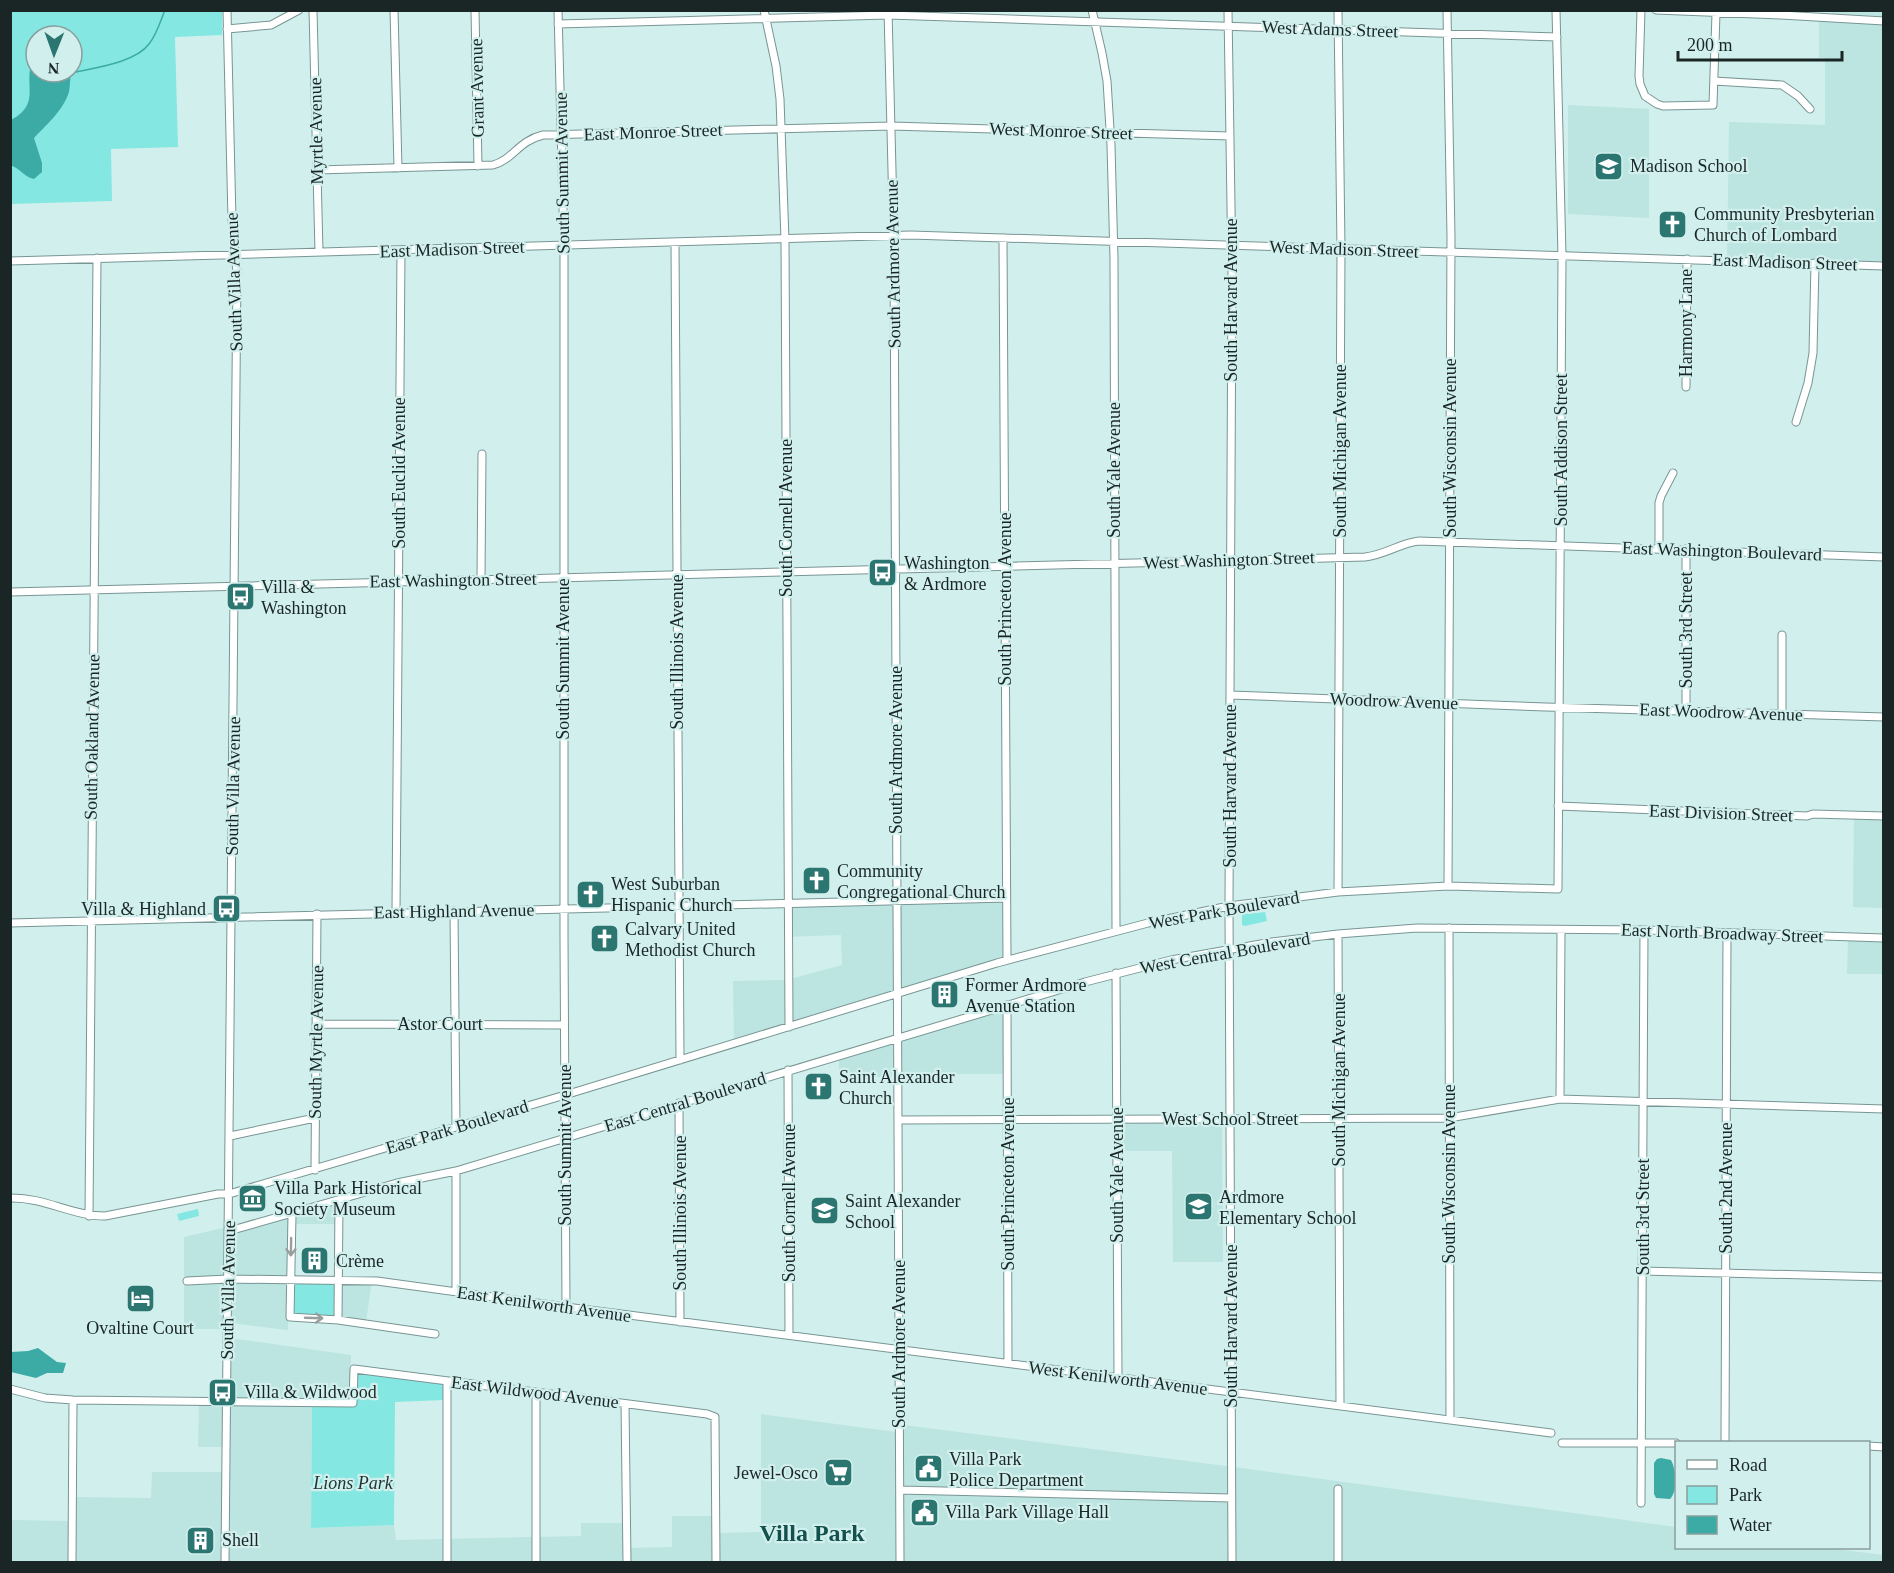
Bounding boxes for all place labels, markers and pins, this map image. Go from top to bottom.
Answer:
school or university icon: Madison School [1593,150,1625,182]
place label: Madison School [1630,156,1748,176]
place label: Community Presbyterian Church of Lombard [1694,204,1874,245]
church icon: Community Presbyterian Church of Lombard [1657,208,1689,240]
place label: Washington & Ardmore [904,553,990,594]
bus stop icon: Washington & Ardmore [867,557,899,589]
place label: Villa & Washington [261,577,347,618]
bus stop icon: Villa & Washington [224,581,256,613]
place label: Community Congregational Church [837,861,1005,902]
church icon: Community Congregational Church [800,865,832,897]
place label: West Suburban Hispanic Church [611,874,732,915]
church icon: West Suburban Hispanic Church [574,878,606,910]
bus stop icon: Villa & Highland [211,893,243,925]
place label: Villa & Highland [81,899,206,919]
place label: Calvary United Methodist Church [625,919,756,960]
church icon: Calvary United Methodist Church [588,923,620,955]
place label: Former Ardmore Avenue Station [965,975,1086,1016]
building icon: Former Ardmore Avenue Station [928,979,960,1011]
place label: Saint Alexander Church [839,1067,954,1108]
church icon: Saint Alexander Church [802,1071,834,1103]
place label: Villa Park Historical Society Museum [274,1178,422,1219]
museum icon: Villa Park Historical Society Museum [237,1182,269,1214]
place label: Ardmore Elementary School [1219,1187,1356,1228]
place label: Saint Alexander School [845,1191,960,1232]
school or university icon: Ardmore Elementary School [1182,1191,1214,1223]
school or university icon: Saint Alexander School [808,1195,840,1227]
building icon: Crème [299,1245,331,1277]
place label: Crème [336,1251,384,1271]
hotel icon: Ovaltine Court [124,1283,156,1315]
place label: Ovaltine Court [86,1318,194,1338]
bus stop icon: Villa & Wildwood [207,1376,239,1408]
place label: Villa & Wildwood [244,1382,377,1402]
place label: Villa Park Police Department [949,1449,1083,1490]
public building icon: Villa Park Police Department [912,1453,944,1485]
supermarket icon: Jewel-Osco [823,1457,855,1489]
place label: Jewel-Osco [734,1463,818,1483]
public building icon: Villa Park Village Hall [908,1496,940,1528]
place label: Villa Park Village Hall [945,1502,1109,1522]
building icon: Shell [185,1524,217,1556]
place label: Shell [222,1530,259,1550]

